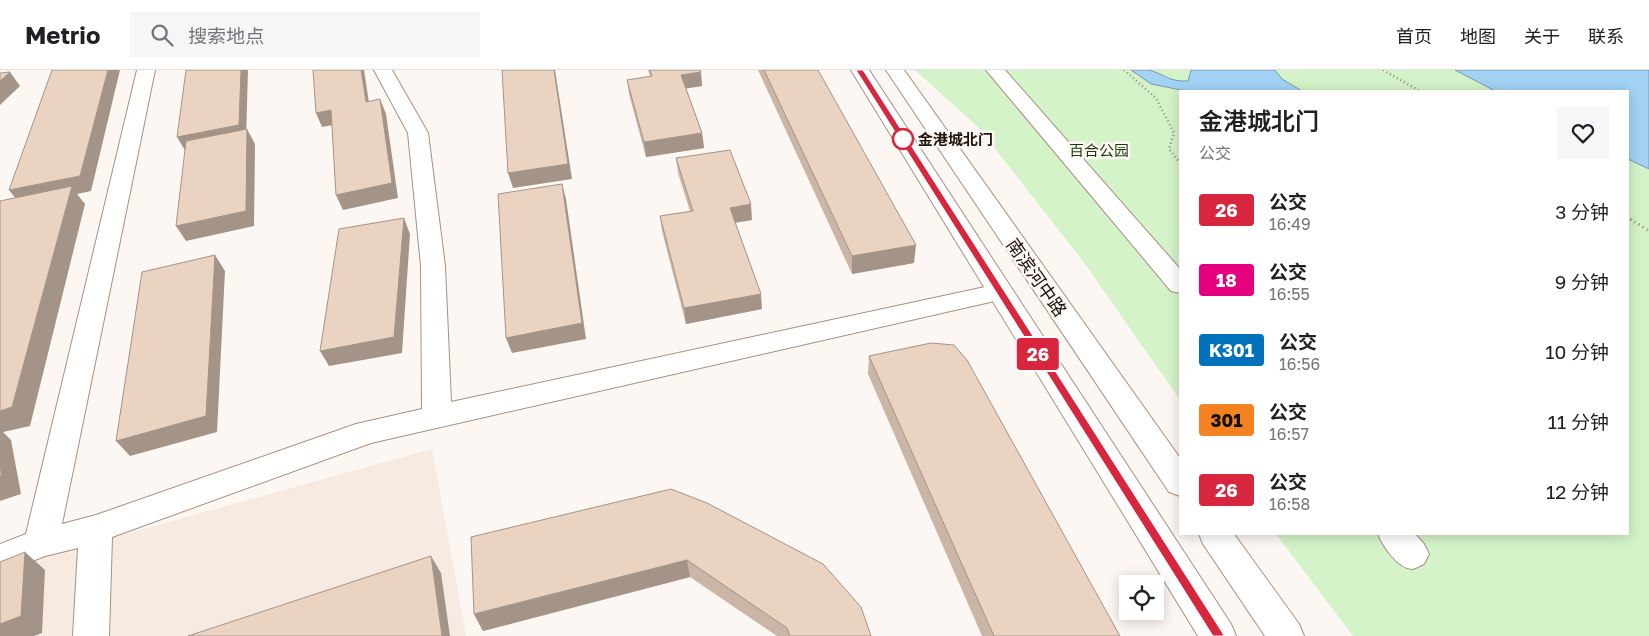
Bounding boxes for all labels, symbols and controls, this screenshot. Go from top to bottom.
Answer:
search box [130,12,480,57]
text: Metrio [25,20,100,49]
icon: search [148,21,176,49]
text: 搜索地点 [188,24,264,47]
text: 首页 [1396,25,1432,47]
text: 地图 [1460,25,1496,47]
text: 关于 [1524,25,1560,47]
text: 联系 [1588,25,1624,47]
text: 金港城北门 [1199,106,1319,135]
button: heart [1557,107,1609,159]
marker: 金港城北门 [892,128,914,150]
place label: 金港城北门 [918,130,993,148]
park label: 百合公园 [1069,141,1129,159]
text: 公交 [1199,143,1231,163]
text: 公交 [1269,190,1307,213]
text: 26 [1215,199,1238,221]
text: 3 分钟 [1555,200,1609,223]
text: 16:49 [1269,214,1311,234]
street label: 南滨河中路 [1002,234,1072,320]
text: 公交 [1269,260,1307,283]
text: 18 [1216,269,1237,291]
text: 9 分钟 [1555,270,1609,293]
text: 16:55 [1269,284,1310,304]
text: 公交 [1279,330,1317,353]
line badge: 26 [1016,338,1060,370]
text: K301 [1209,339,1254,361]
text: 10 分钟 [1545,340,1609,363]
text: 26 [1027,343,1049,365]
text: 16:56 [1279,354,1320,374]
text: 公交 [1269,400,1307,423]
text: 301 [1211,409,1242,431]
text: 11 分钟 [1548,410,1609,433]
text: 16:57 [1269,424,1309,444]
text: 公交 [1269,470,1307,493]
text: 26 [1215,479,1238,501]
text: 12 分钟 [1546,480,1609,503]
text: 16:58 [1269,494,1310,514]
map controls [1119,575,1164,620]
button: locate [1119,575,1164,620]

